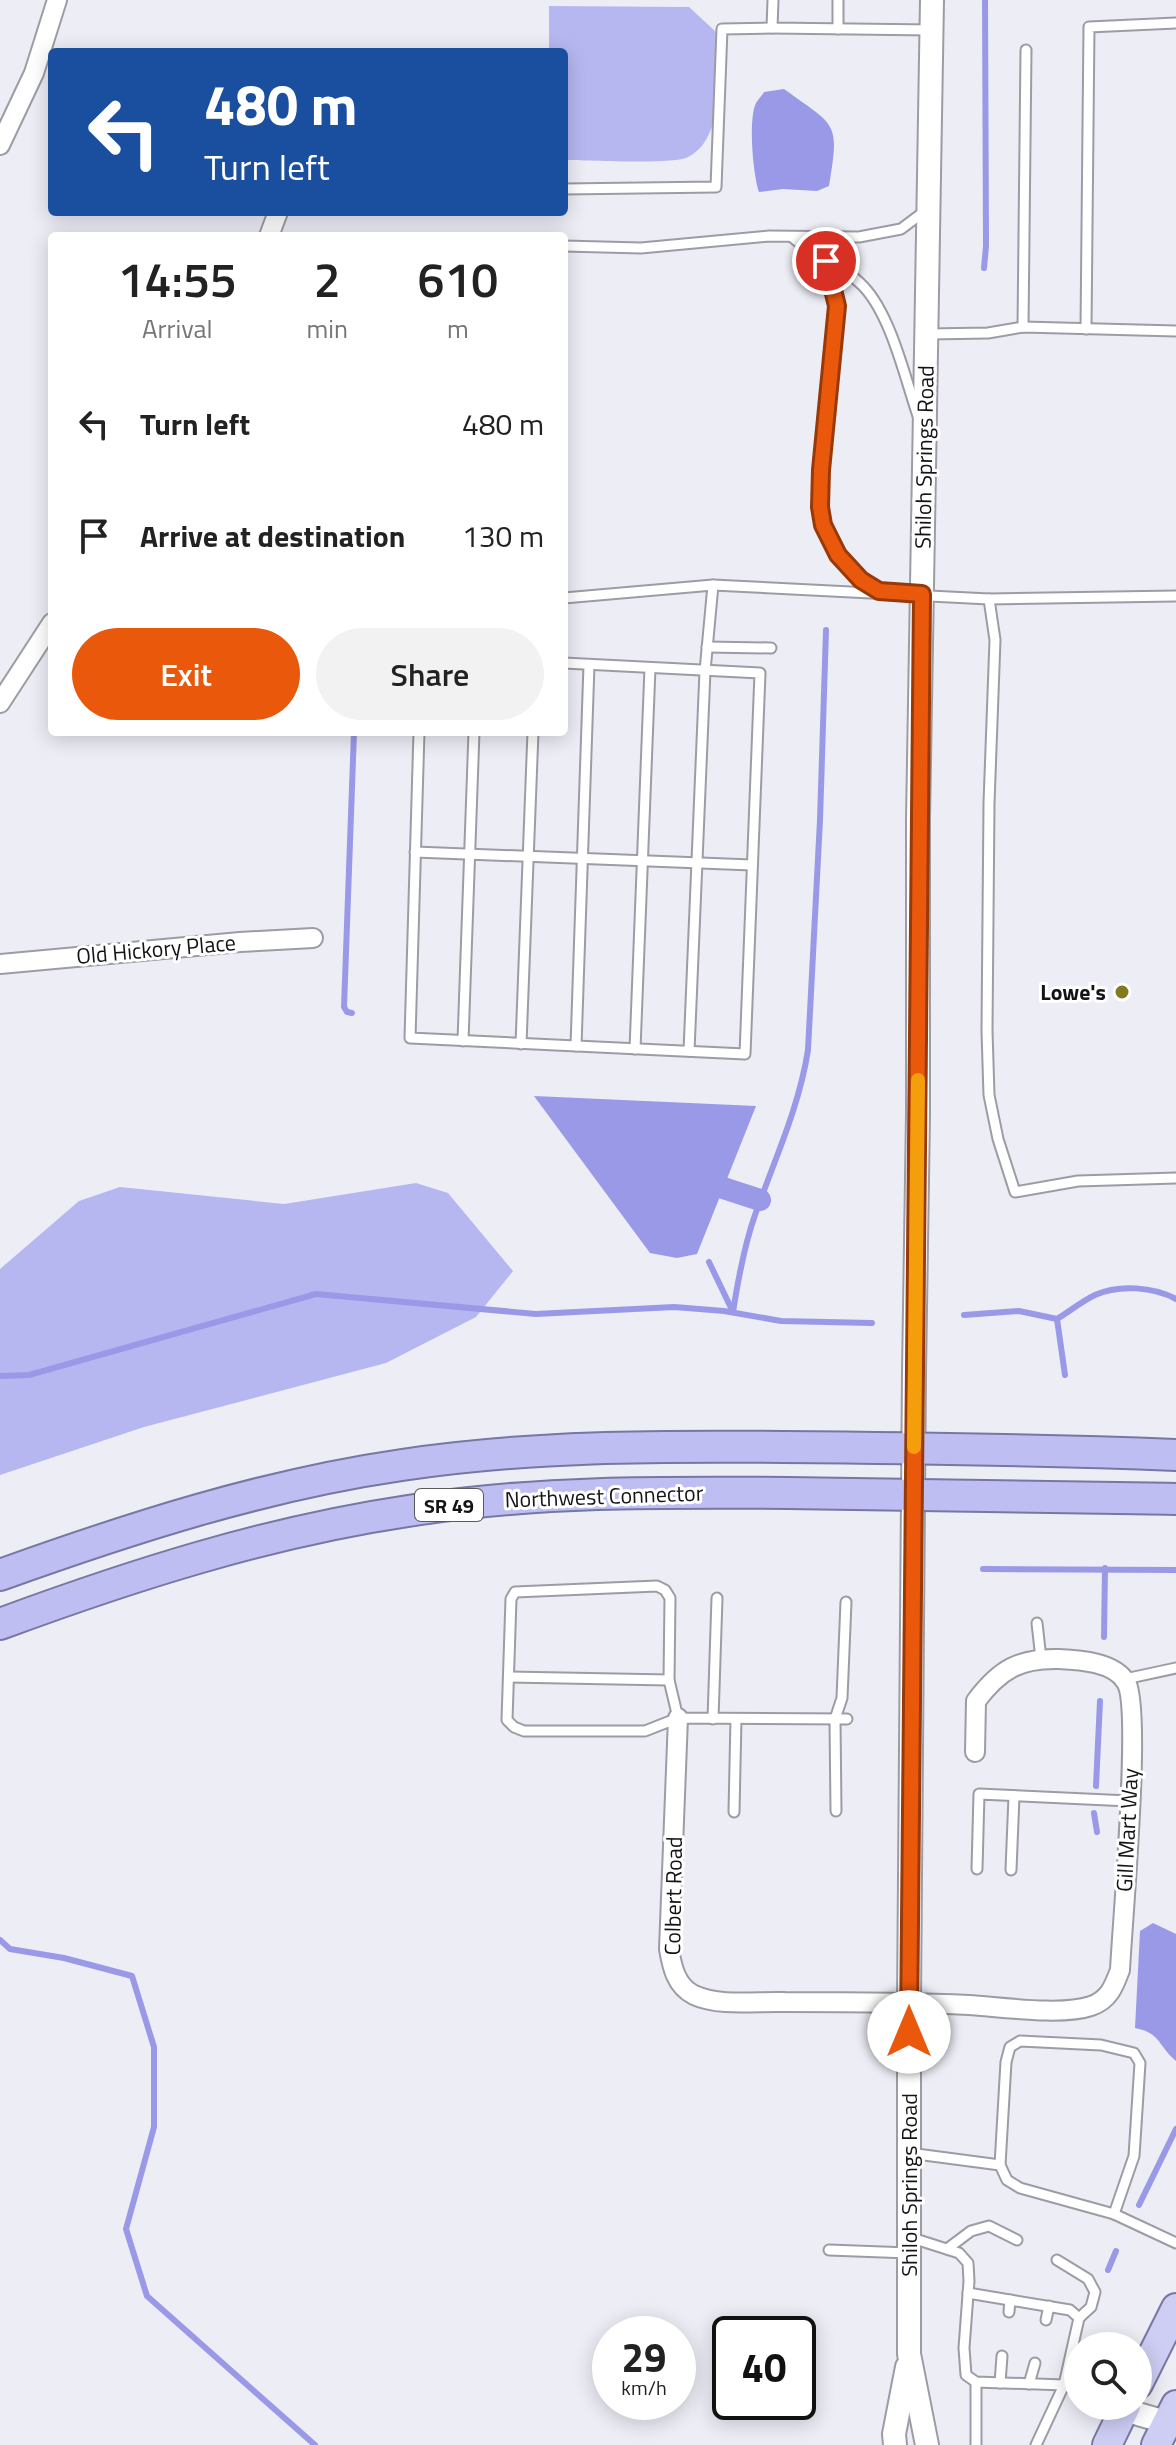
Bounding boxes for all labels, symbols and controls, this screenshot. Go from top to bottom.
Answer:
text: 480 m [204,62,357,147]
icon: left [72,80,176,184]
text: Turn left [204,139,330,194]
pin [792,227,860,295]
icon: arrive [804,239,848,283]
text: 14:55 [118,243,237,316]
text: 2 [314,243,341,316]
text: 610 [418,243,498,316]
text: Arrival [142,309,212,348]
text: min [306,309,348,348]
text: m [447,309,469,348]
street label: Shiloh Springs Road [905,365,943,549]
text: Turn left [140,401,250,447]
text: 480 m [462,401,544,447]
icon: left [72,402,116,446]
text: Arrive at destination [140,513,405,559]
text: 130 m [462,513,544,559]
icon: arrive [72,514,116,558]
button: Exit [72,628,300,720]
button: Share [316,628,544,720]
street label: Old Hickory Place [75,925,237,973]
place label: Lowe's [1040,975,1106,1009]
marker: Lowe's [1113,983,1131,1001]
street label: Northwest Connector [504,1476,704,1516]
road number: SR 49 [415,1489,483,1521]
street label: Gill Mart Way [1107,1767,1147,1893]
street label: Colbert Road [655,1836,691,1956]
position arrow [867,1990,951,2074]
street label: Shiloh Springs Road [892,2093,926,2277]
speed limit sign: 40 [712,2316,816,2420]
text: 29 [622,2327,666,2388]
map controls [1064,2332,1152,2420]
button: search [1064,2332,1152,2420]
text: km/h [621,2372,667,2403]

